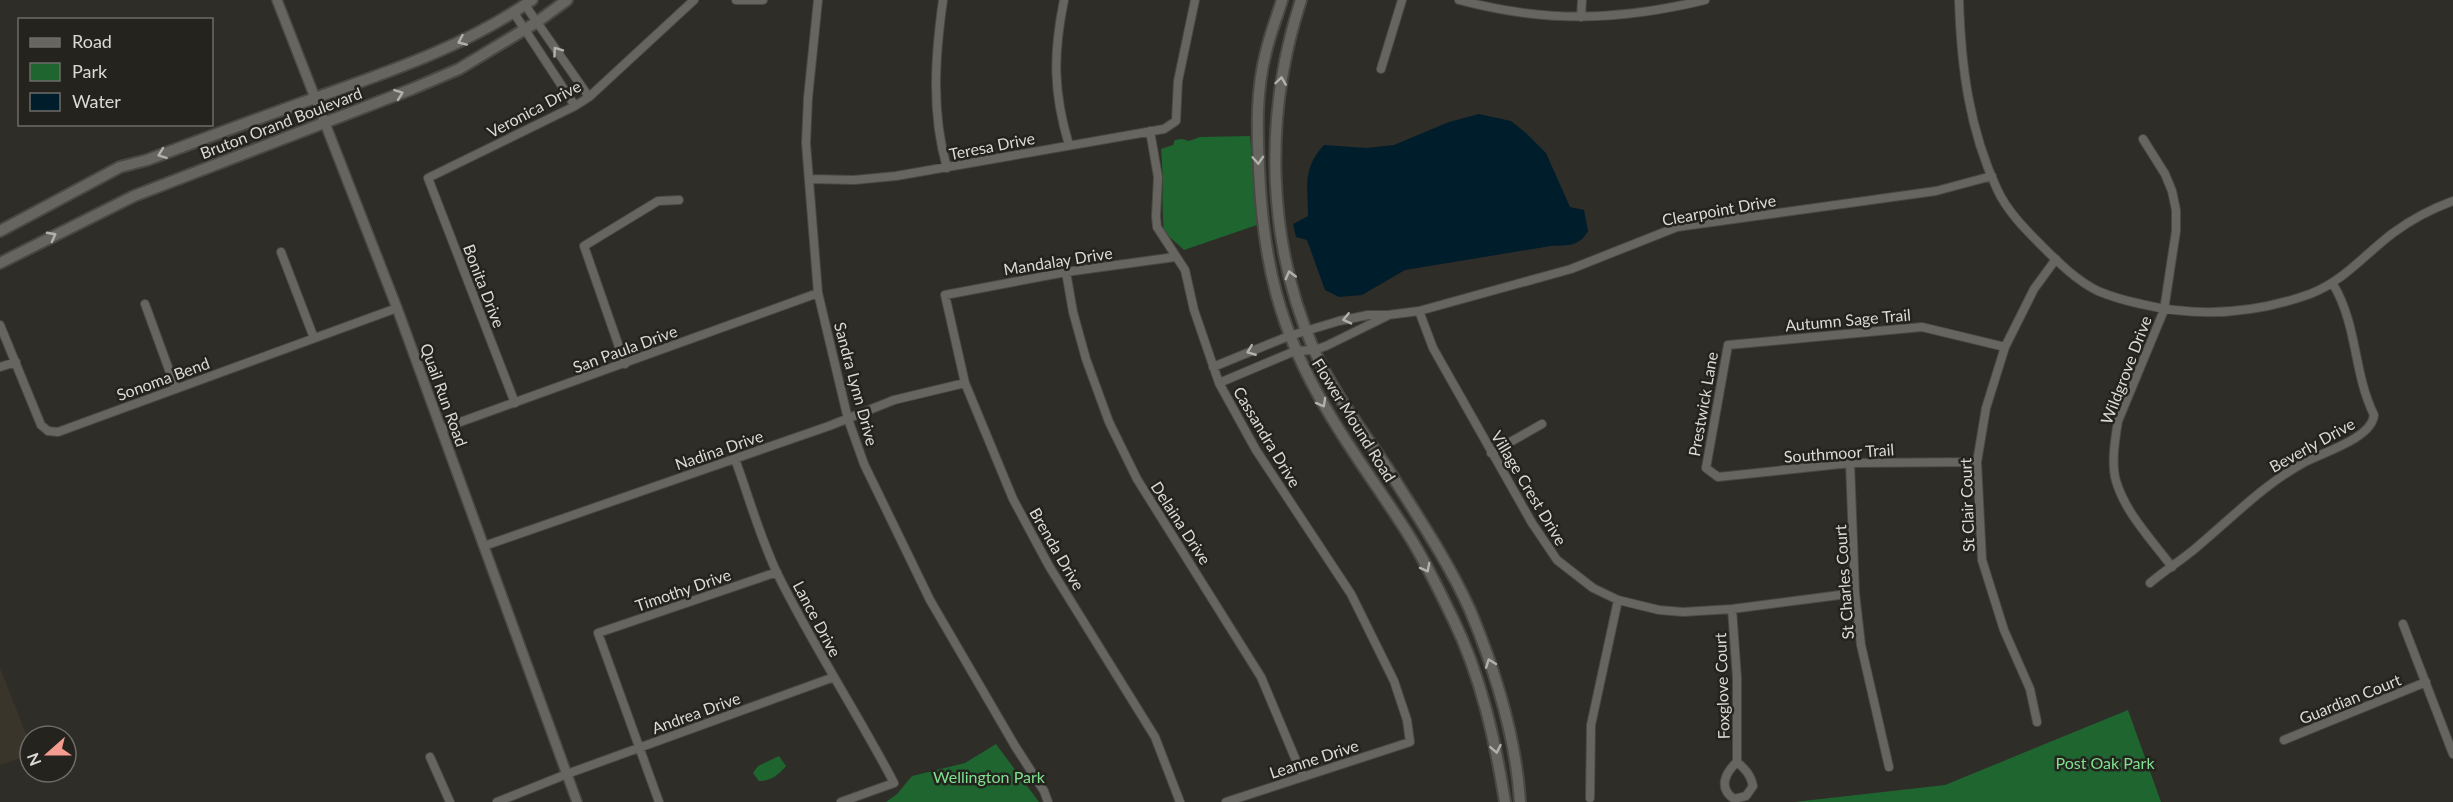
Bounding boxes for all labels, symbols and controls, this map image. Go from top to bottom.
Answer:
legend [18,18,213,126]
text: Road [72,30,112,52]
one-way arrow [458,34,469,46]
one-way arrow [553,46,564,57]
text: Park [72,60,108,82]
street label: Veronica Drive [484,76,584,141]
one-way arrow [1275,77,1287,86]
street label: Bruton Orand Boulevard [197,83,364,162]
one-way arrow [393,89,404,101]
text: Water [72,90,121,112]
street label: Teresa Drive [947,128,1036,163]
one-way arrow [157,147,168,160]
one-way arrow [1252,156,1265,165]
street label: Clearpoint Drive [1660,190,1777,229]
one-way arrow [46,232,56,243]
street label: Bonita Drive [460,241,509,330]
street label: Mandalay Drive [1002,243,1114,278]
one-way arrow [1284,270,1297,280]
street label: Autumn Sage Trail [1784,305,1912,334]
one-way arrow [1342,312,1352,325]
street label: Wildgrove Drive [2096,313,2155,427]
street label: Sandra Lynn Drive [831,320,882,448]
street label: San Paula Drive [570,321,680,376]
street label: Quail Run Road [417,341,472,449]
one-way arrow [1246,344,1257,356]
street label: Prestwick Lane [1684,350,1721,458]
street label: Sonoma Bend [114,353,212,404]
street label: Flower Mound Road [1309,354,1400,485]
street label: Cassandra Drive [1230,383,1305,491]
one-way arrow [1315,396,1326,407]
street label: Beverly Drive [2266,413,2358,476]
street label: Nadina Drive [672,426,765,473]
street label: Village Crest Drive [1488,427,1571,549]
street label: Southmoor Trail [1783,439,1895,466]
street label: St Clair Court [1955,457,1978,552]
street label: Delaina Drive [1148,478,1215,568]
street label: Brenda Drive [1026,504,1089,593]
street label: St Charles Court [1830,524,1857,640]
one-way arrow [1419,561,1430,572]
street label: Timothy Drive [633,564,733,615]
street label: Lance Drive [790,578,845,660]
street label: Foxglove Court [1710,632,1733,740]
one-way arrow [1484,658,1497,669]
street label: Guardian Court [2296,669,2404,728]
street label: Andrea Drive [649,688,743,737]
north arrow [18,724,78,784]
street label: Leanne Drive [1267,735,1361,782]
one-way arrow [1489,743,1502,753]
text: N [22,750,45,769]
park label: Post Oak Park [2055,753,2155,772]
park label: Wellington Park [933,767,1046,786]

